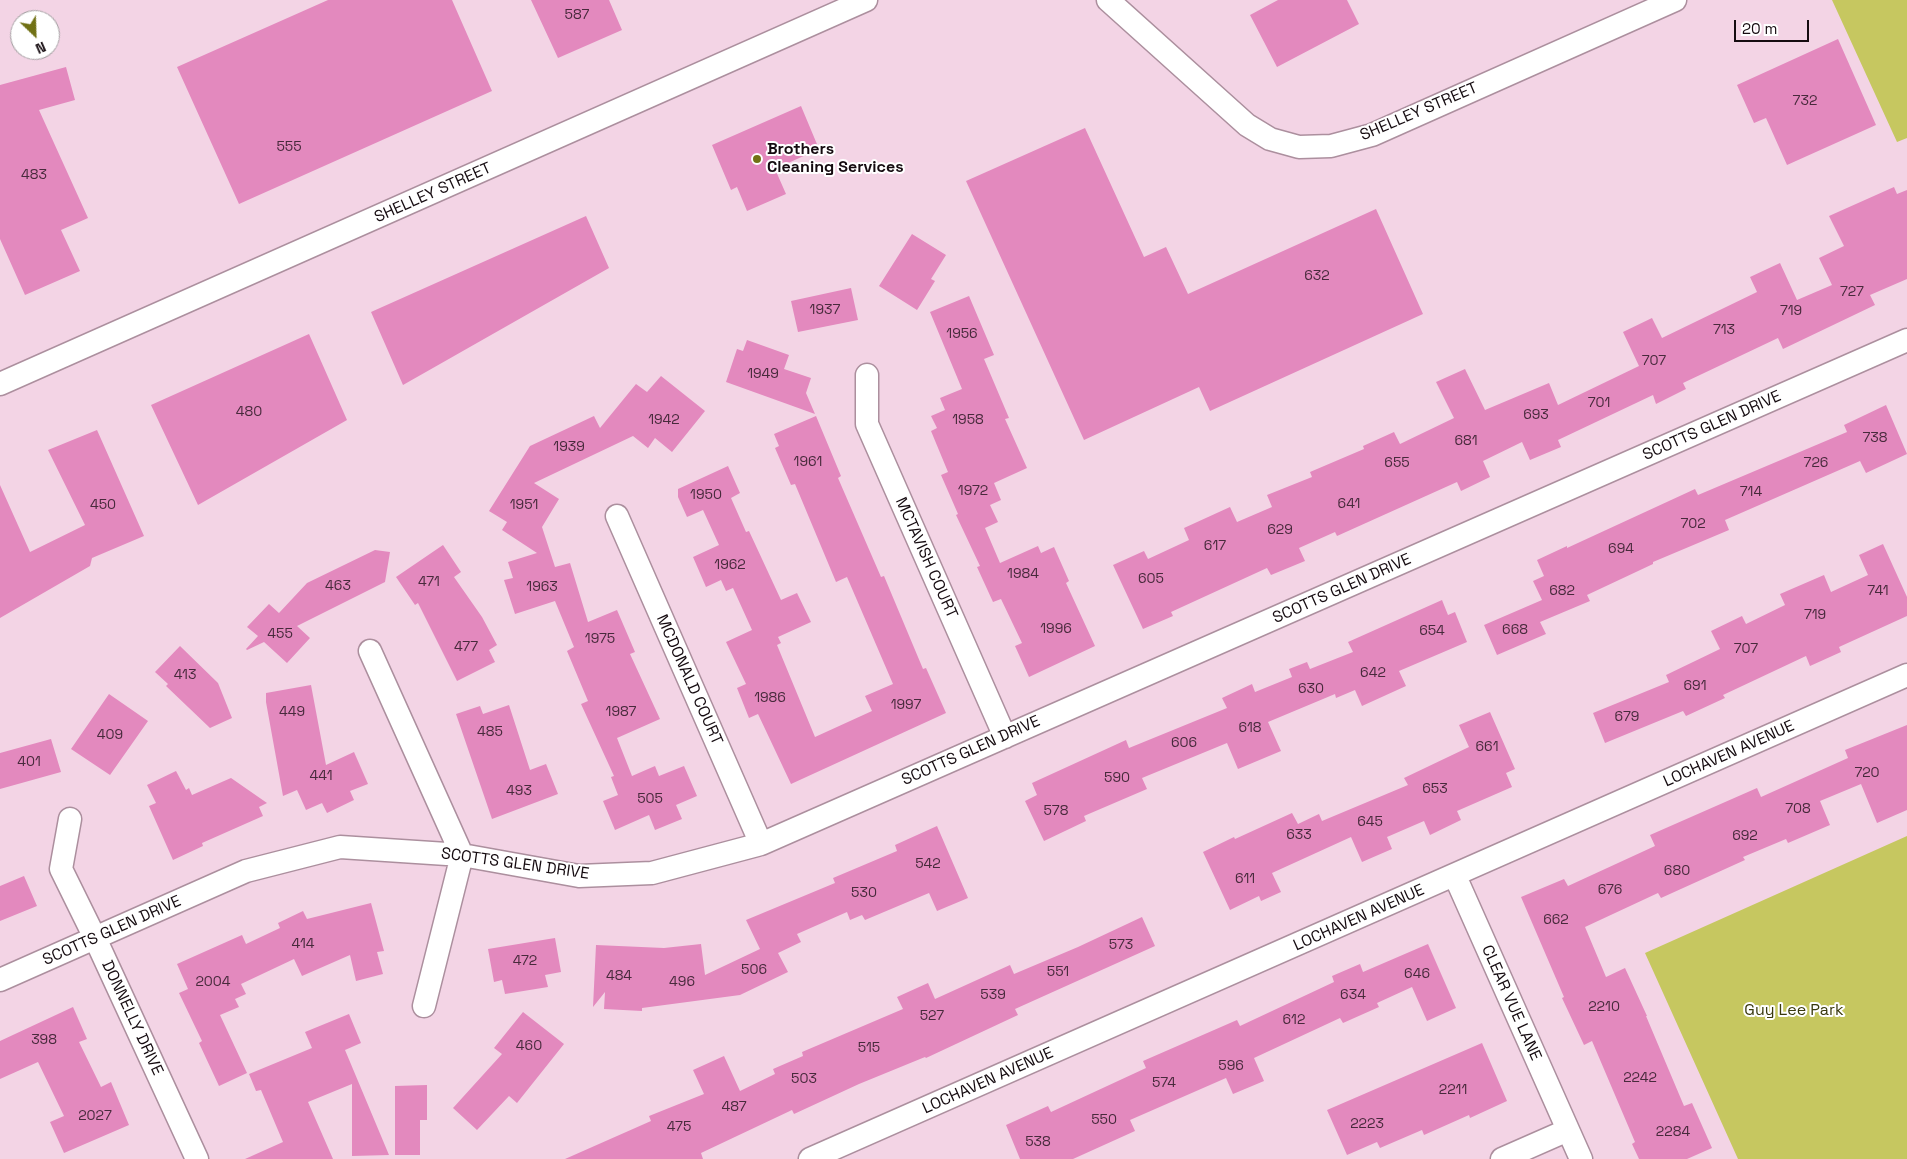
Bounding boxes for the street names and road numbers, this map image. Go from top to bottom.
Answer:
street label: SHELLEY STREET [1357,79,1481,145]
street label: SHELLEY STREET [372,159,494,227]
street label: SCOTTS GLEN DRIVE [1640,387,1784,465]
street label: MCTAVISH COURT [891,494,961,622]
street label: SCOTTS GLEN DRIVE [1270,550,1414,628]
street label: MCDONALD COURT [652,612,726,748]
street label: SCOTTS GLEN DRIVE [899,712,1043,790]
street label: LOCHAVEN AVENUE [1661,717,1797,791]
street label: SCOTTS GLEN DRIVE [440,844,590,884]
street label: LOCHAVEN AVENUE [1291,881,1427,955]
street label: SCOTTS GLEN DRIVE [40,892,184,970]
street label: CLEAR VUE LANE [1477,942,1545,1064]
street label: DONNELLY DRIVE [97,958,167,1078]
street label: LOCHAVEN AVENUE [920,1044,1056,1118]

